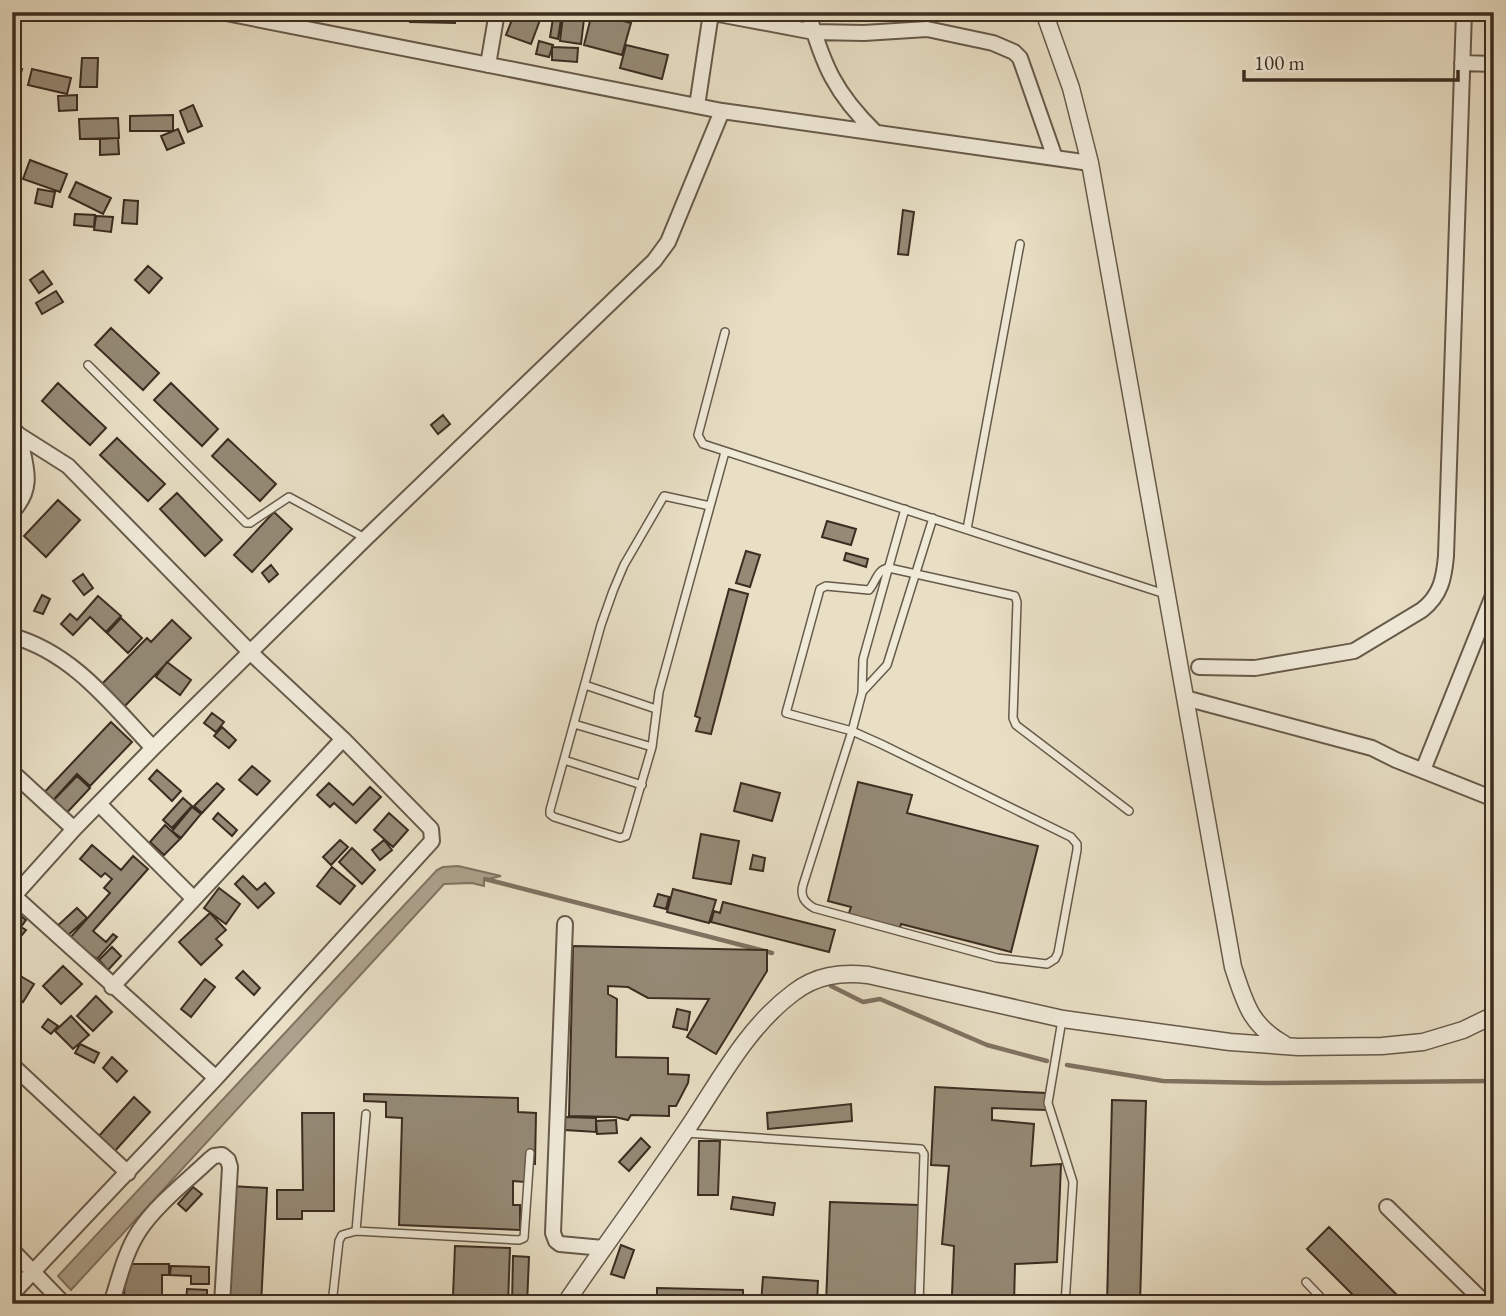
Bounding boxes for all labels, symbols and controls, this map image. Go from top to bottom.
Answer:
scale bar [1244,38,1457,82]
text: 100 m [1254,49,1305,76]

